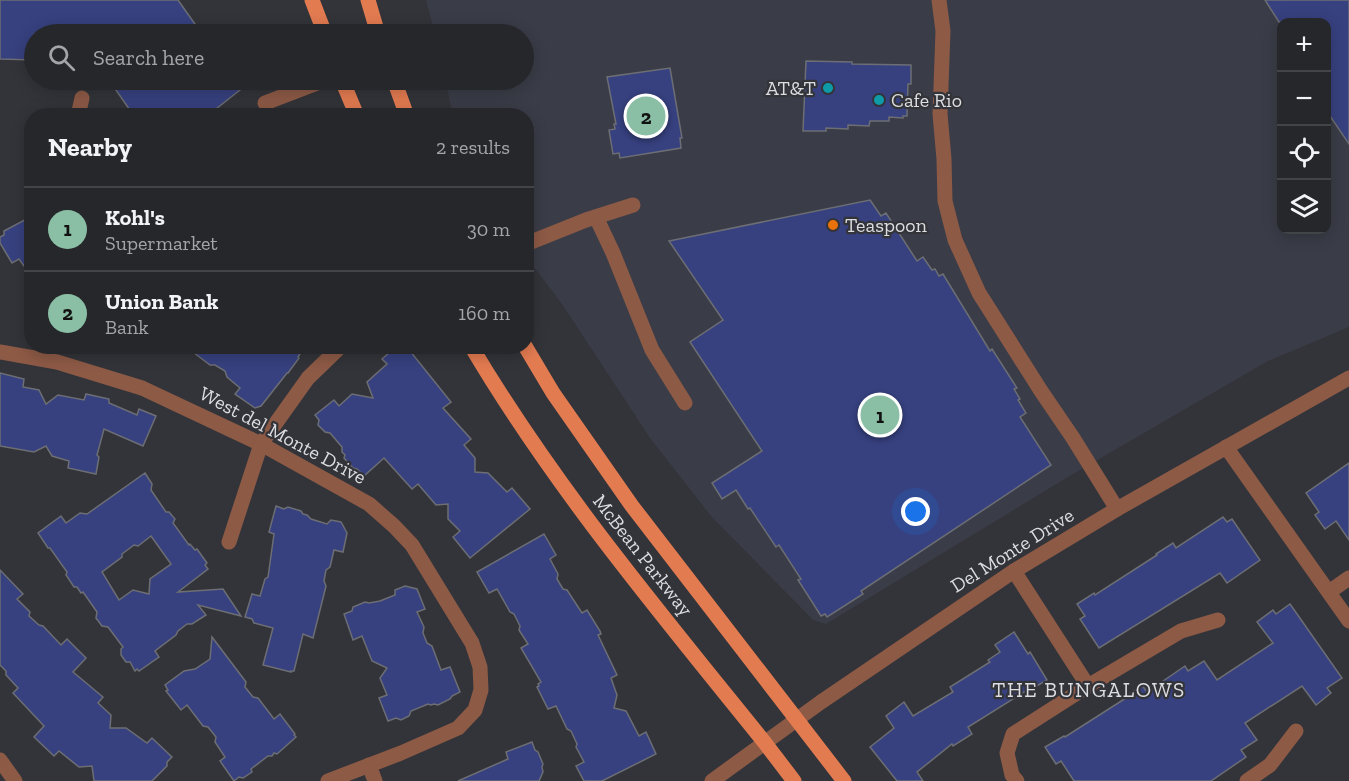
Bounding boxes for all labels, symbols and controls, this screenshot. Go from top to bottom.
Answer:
map controls [1277,18,1331,234]
button: + [1277,18,1331,72]
search box [24,24,534,90]
icon: search [45,41,78,74]
text: Search here [93,44,204,71]
button: − [1277,72,1331,126]
place label: AT&T [766,76,816,100]
marker: AT&T [821,81,835,95]
place label: Cafe Rio [891,88,962,112]
marker: Cafe Rio [872,93,886,107]
pin: 2 [626,94,666,138]
button: locate [1277,126,1331,180]
text: Nearby [48,131,132,163]
text: 2 results [436,135,510,159]
button: layers [1277,180,1331,234]
text: Kohl's [105,204,165,231]
place label: Teaspoon [845,213,927,237]
text: 1 [63,217,72,241]
text: 30 m [467,217,510,241]
marker: Teaspoon [826,218,840,232]
text: Supermarket [105,231,218,255]
text: Union Bank [105,288,219,315]
text: 2 [62,301,73,325]
text: 160 m [458,301,510,325]
text: Bank [105,315,149,339]
street label: West del Monte Drive [195,381,371,489]
pin: 1 [860,392,900,438]
street label: McBean Parkway [588,489,698,621]
your location [901,497,930,526]
street label: Del Monte Drive [946,503,1078,597]
district label: THE BUNGALOWS [992,677,1186,702]

